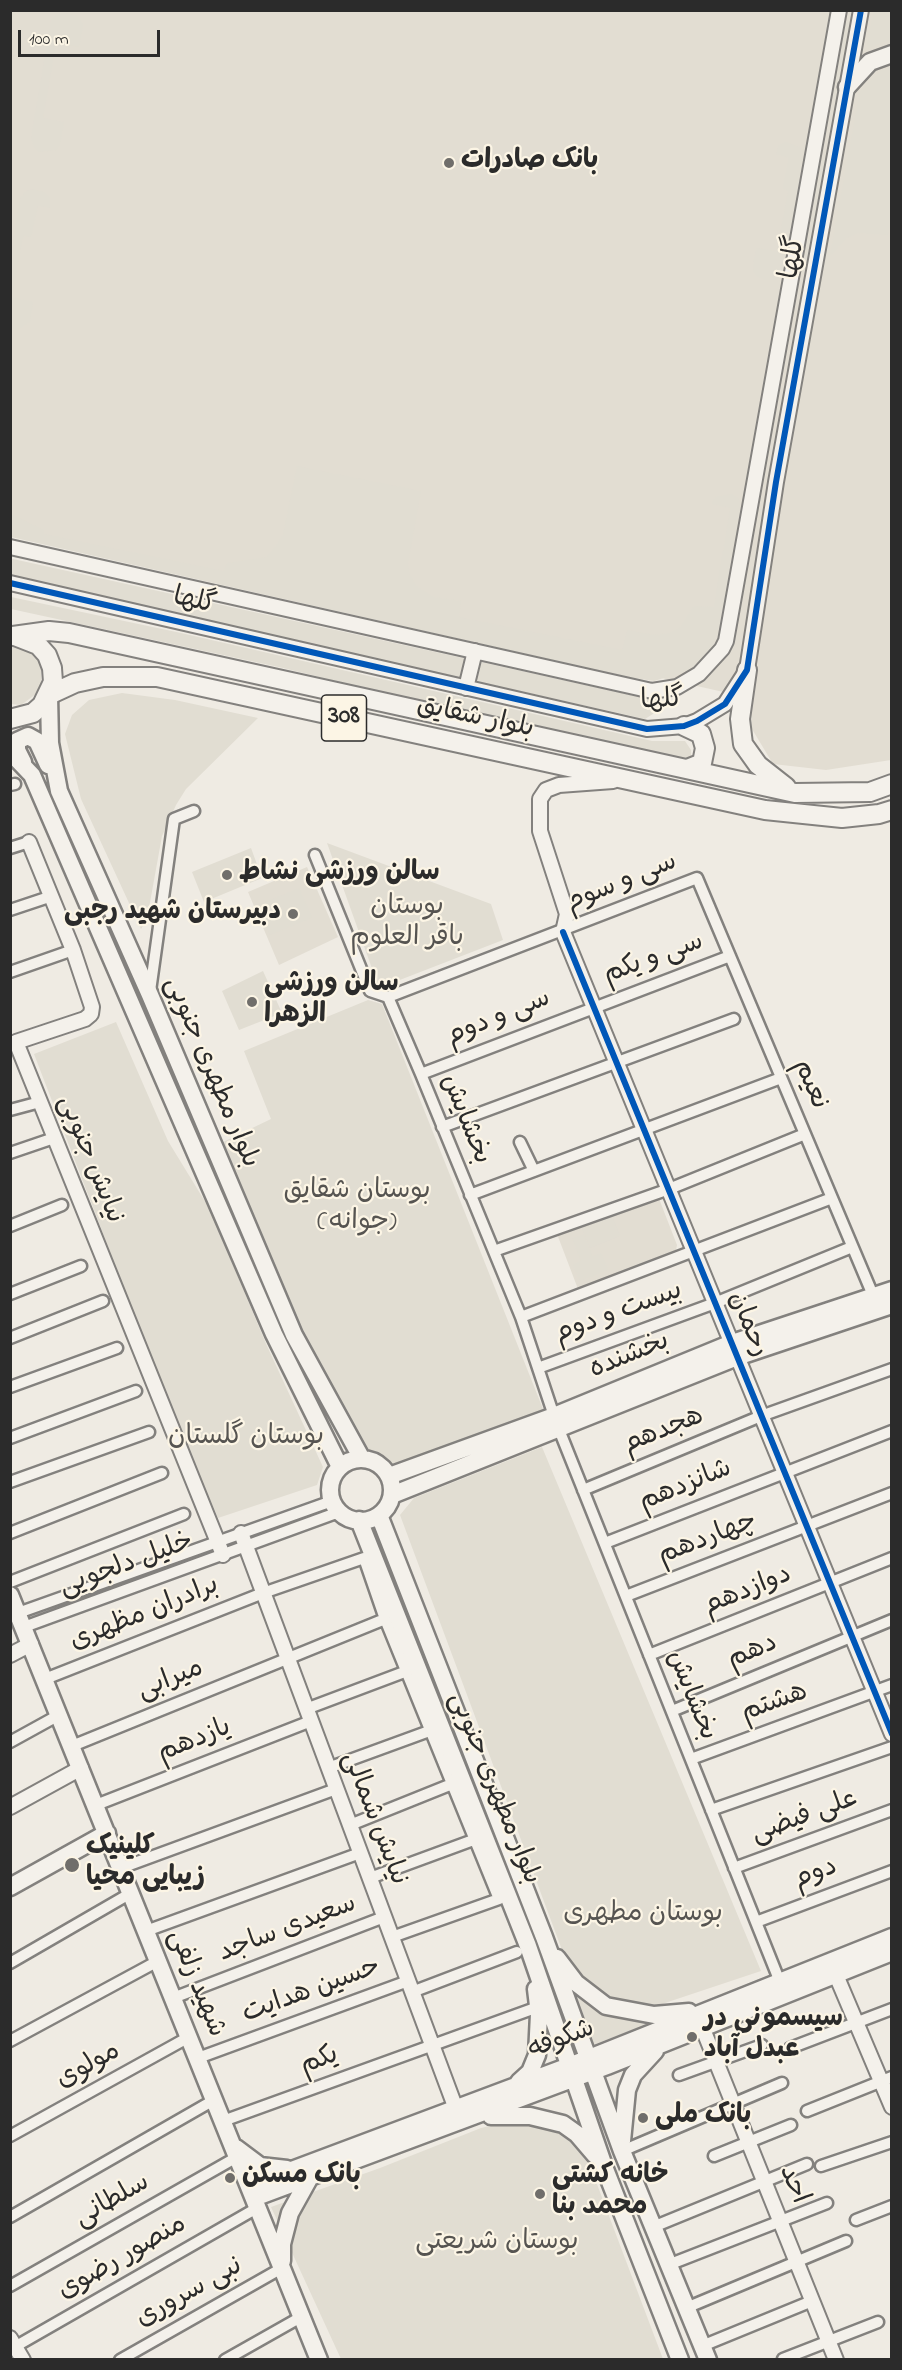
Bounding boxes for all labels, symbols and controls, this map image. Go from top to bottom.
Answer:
scale bar [21,18,164,56]
text: 100 m [29,27,69,53]
place label: بانک صادرات [461,147,598,179]
marker: بانک صادرات [442,156,456,170]
street label: گلها [775,234,815,282]
street label: گلها [169,582,219,624]
street label: گلها [640,685,684,719]
street label: بلوار شقایق [414,691,536,747]
road number: 308 [322,695,366,741]
street label: سی و سوم [562,847,682,921]
place label: سالن ورزشی نشاط [239,859,440,891]
marker: سالن ورزشی نشاط [220,868,234,882]
park label: بوستان باقر العلوم [350,893,464,956]
place label: دبیرستان شهید رجبی [64,898,281,930]
marker: دبیرستان شهید رجبی [286,907,300,921]
street label: سی و یکم [600,927,708,993]
place label: سالن ورزشی الزهرا [264,970,399,1033]
street label: بلوار مطهری جنوبی [155,973,265,1173]
street label: سی و دوم [442,983,556,1055]
marker: سالن ورزشی الزهرا [245,995,259,1009]
street label: نعیم [784,1055,834,1115]
street label: بخشایش [431,1070,497,1170]
street label: نیایش جنوبی [49,1091,129,1229]
park label: بوستان شقایق (جوانه) [284,1177,430,1240]
street label: بیست و دوم [551,1276,687,1352]
street label: رحمان [719,1287,775,1363]
street label: بخشنده [585,1326,675,1388]
street label: هجدهم [619,1401,709,1463]
park label: بوستان گلستان [168,1423,324,1455]
street label: شانزدهم [635,1454,737,1520]
street label: چهاردهم [654,1506,762,1574]
street label: خلیل دلجویی [55,1527,199,1605]
street label: دوازدهم [699,1560,797,1624]
street label: برادران مظهری [66,1570,224,1660]
street label: دهم [723,1628,783,1678]
street label: بخشایش [657,1646,723,1746]
street label: میرابی [133,1653,209,1709]
street label: هشتم [737,1677,813,1731]
street label: بلوار مطهری جنوبی [440,1688,546,1890]
street label: یازدهم [153,1713,237,1771]
street label: نیایش شمالی [333,1748,413,1890]
street label: علی فیضی [747,1784,863,1852]
place label: کلینیک زیبایی محیا [86,1833,205,1896]
street label: دوم [790,1852,842,1898]
marker: کلینیک زیبایی محیا [63,1856,81,1874]
street label: سعیدی ساجد [215,1889,361,1971]
park label: بوستان مطهری [563,1900,723,1932]
street label: شهید زلفی [159,1925,231,2043]
street label: حسین هدایت [239,1952,385,2032]
place label: سیسمونی در عبدل آباد [704,2005,843,2068]
street label: شکوفه [524,2014,600,2068]
marker: سیسمونی در عبدل آباد [685,2030,699,2044]
street label: مولوی [51,2036,127,2098]
street label: یکم [297,2040,343,2084]
place label: بانک ملی [655,2102,751,2134]
marker: بانک ملی [636,2111,650,2125]
street label: احد [770,2161,814,2209]
place label: بانک مسکن [242,2162,361,2194]
place label: خانه کشتی محمد بنا [552,2162,669,2225]
street label: سلطانی [70,2168,156,2236]
marker: بانک مسکن [223,2171,237,2185]
marker: خانه کشتی محمد بنا [533,2187,547,2201]
street label: منصور رضوی [53,2209,193,2309]
park label: بوستان شریعتی [415,2228,579,2260]
street label: نبی سروری [131,2251,249,2337]

